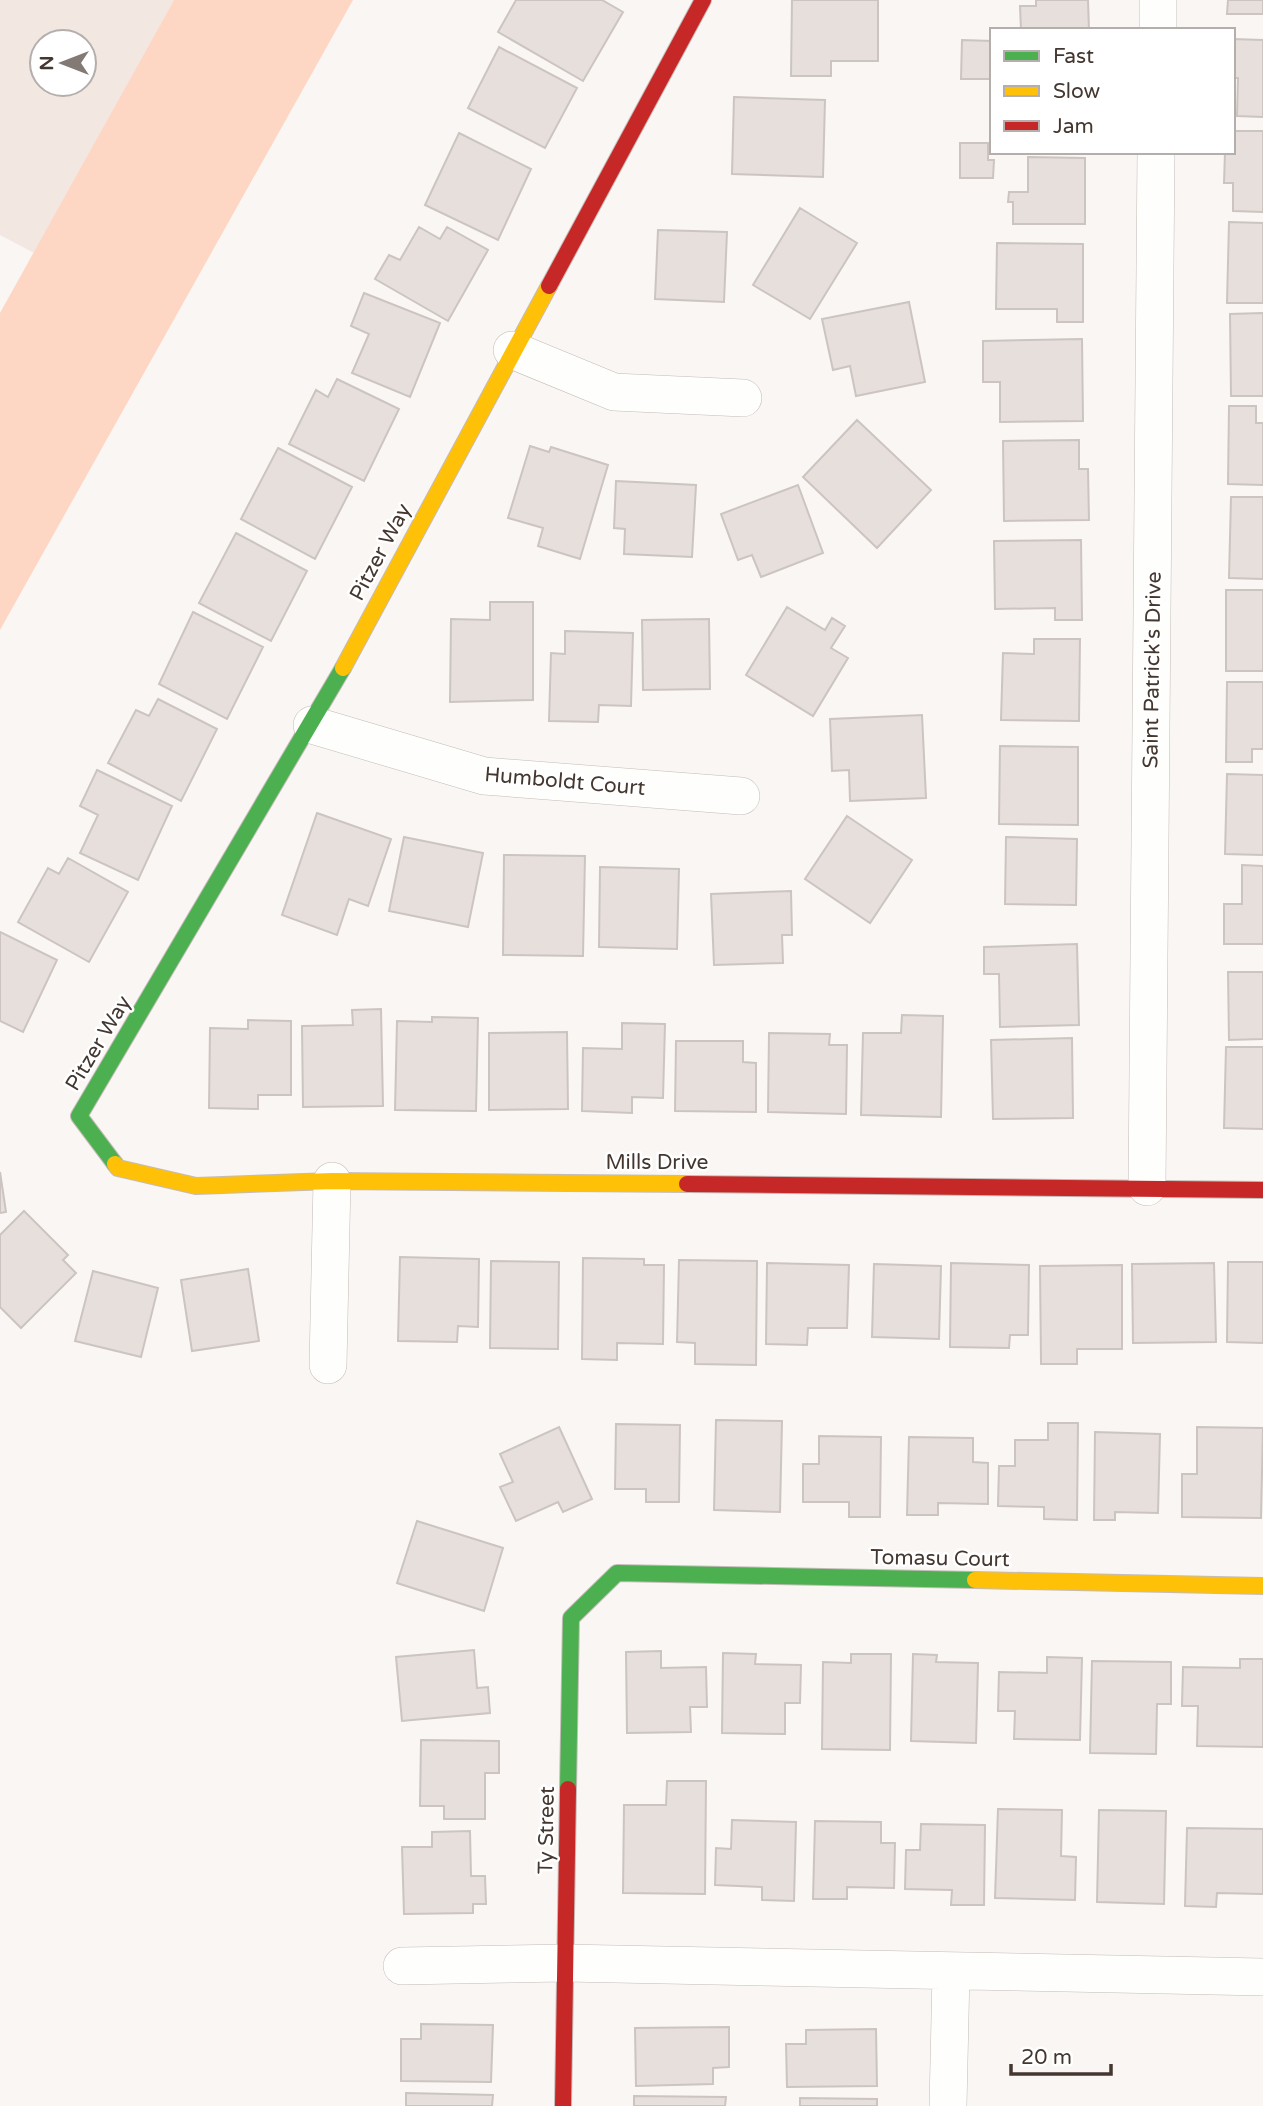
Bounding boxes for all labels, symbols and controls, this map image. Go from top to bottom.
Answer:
north arrow [28,28,98,98]
legend [990,28,1235,154]
text: Fast [1053,44,1094,69]
text: N [36,55,58,71]
text: Slow [1053,79,1101,104]
text: Jam [1053,114,1094,139]
street label: Pitzer Way [344,499,416,605]
street label: Saint Patrick's Drive [1138,571,1167,769]
street label: Humboldt Court [483,762,646,801]
street label: Pitzer Way [60,991,137,1095]
street label: Mills Drive [605,1150,709,1175]
street label: Tomasu Court [870,1545,1010,1572]
street label: Ty Street [533,1786,560,1874]
scale bar [1011,2032,1111,2076]
text: 20 m [1021,2045,1072,2070]

